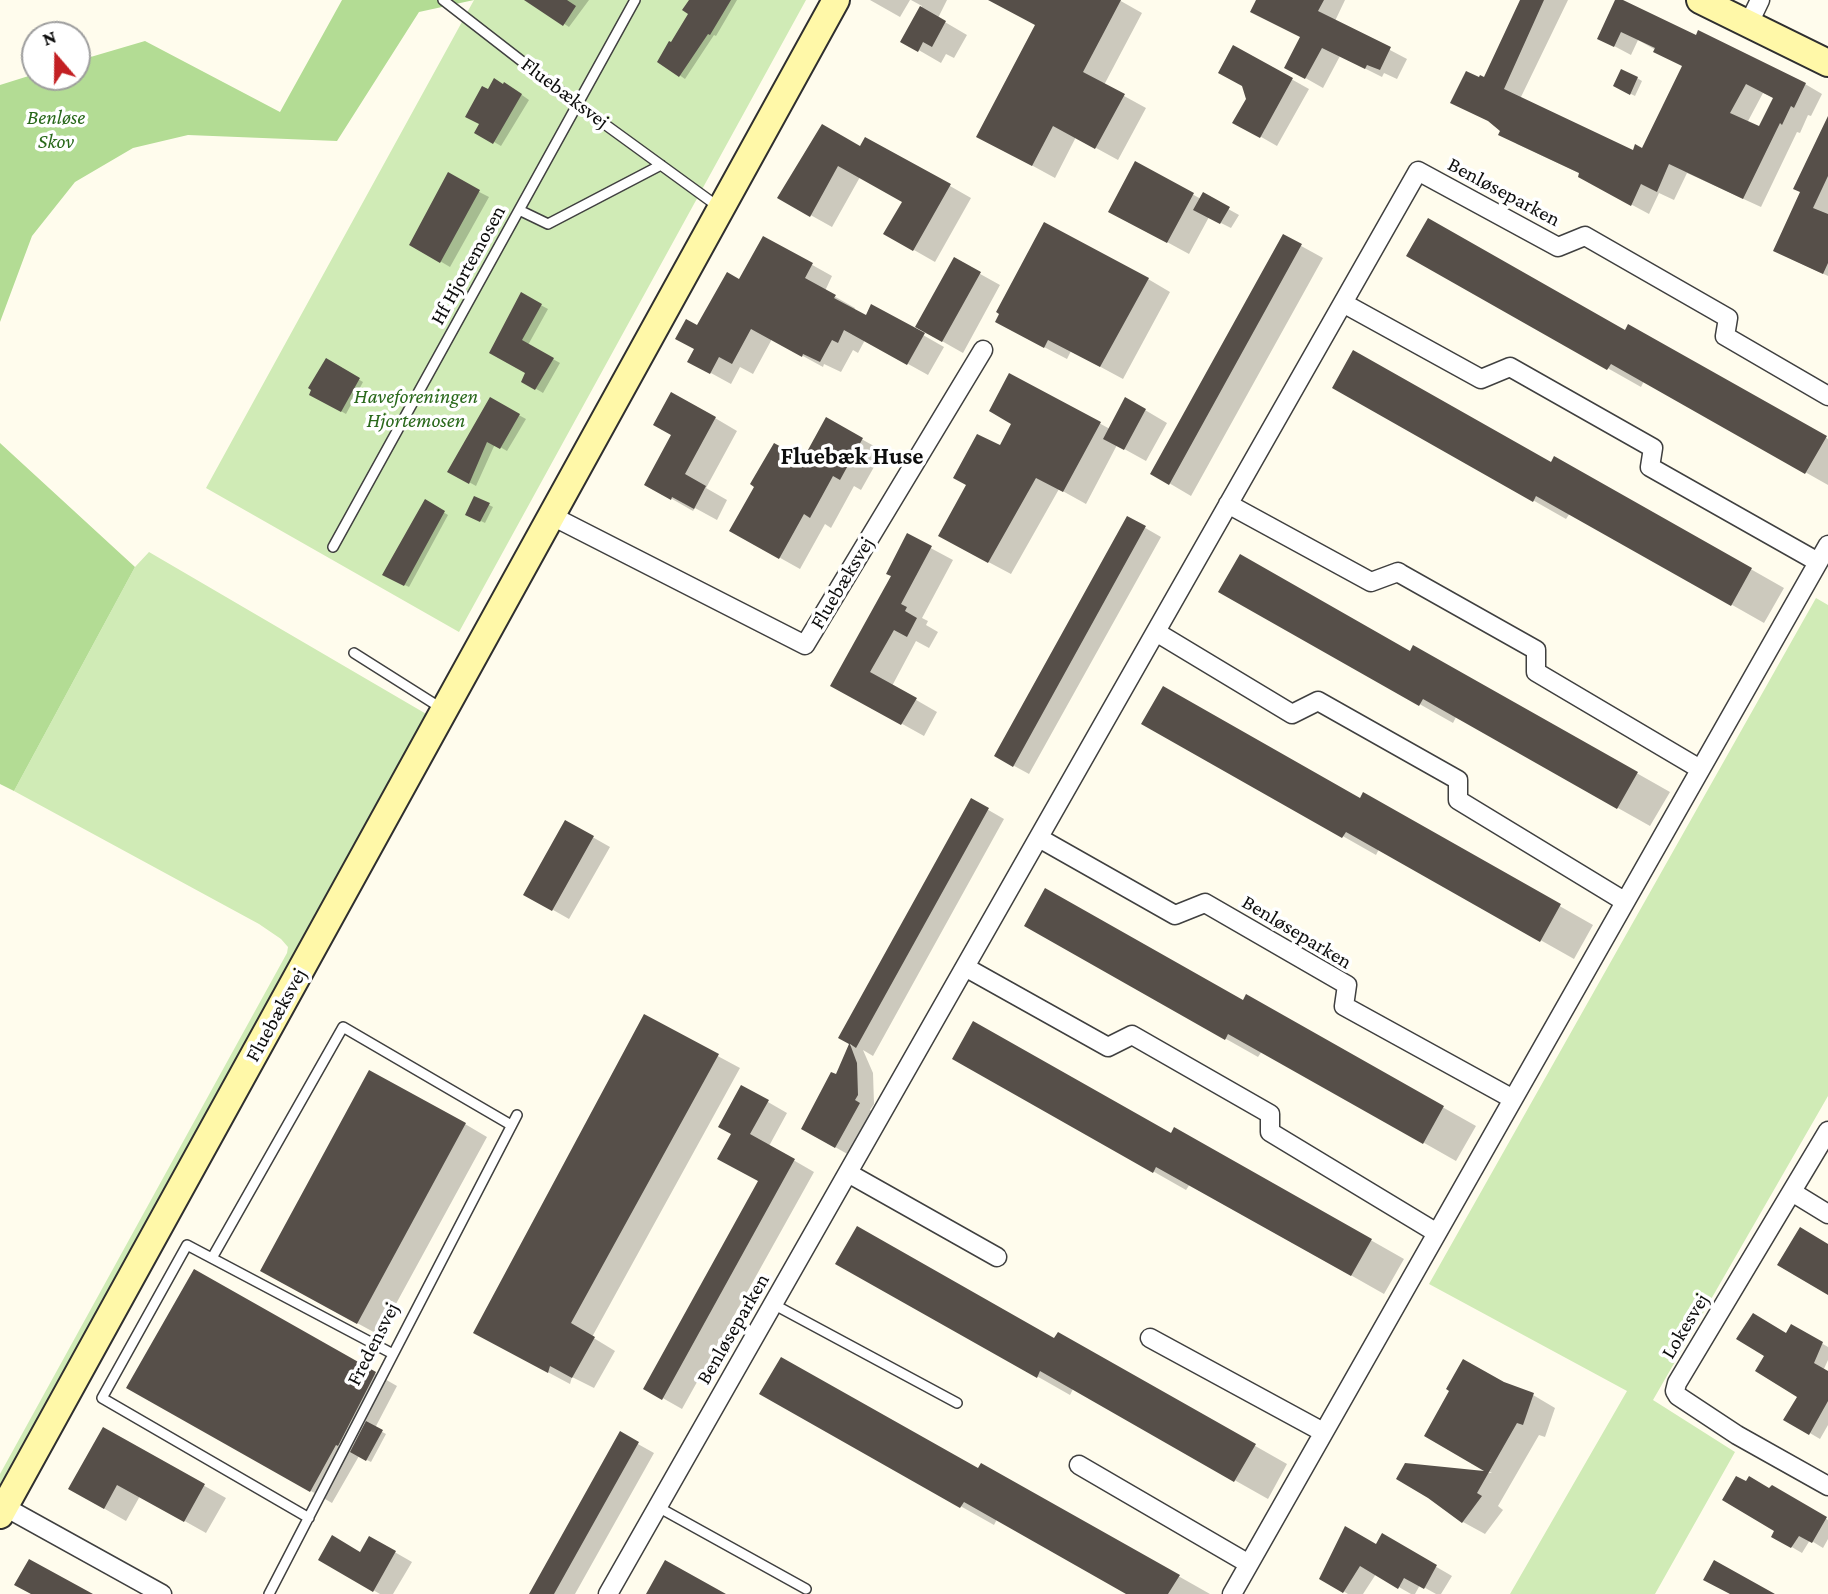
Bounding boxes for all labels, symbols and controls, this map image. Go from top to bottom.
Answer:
north arrow [21,21,91,91]
text: N [40,26,59,50]
street label: Fluebæksvej [516,52,614,134]
park label: Benløse Skov [27,105,85,155]
street label: Benløseparken [1443,152,1565,232]
street label: Hf Hjortemosen [425,201,511,329]
park label: Haveforeningen Hjortemosen [354,384,478,434]
district label: Fluebæk Huse [781,443,923,471]
street label: Fluebæksvej [805,532,879,634]
street label: Benløseparken [1237,889,1357,975]
street label: Fluebæksvej [240,964,312,1066]
street label: Benløseparken [691,1269,775,1389]
street label: Lokesvej [1656,1289,1714,1363]
street label: Fredensvej [341,1298,405,1390]

